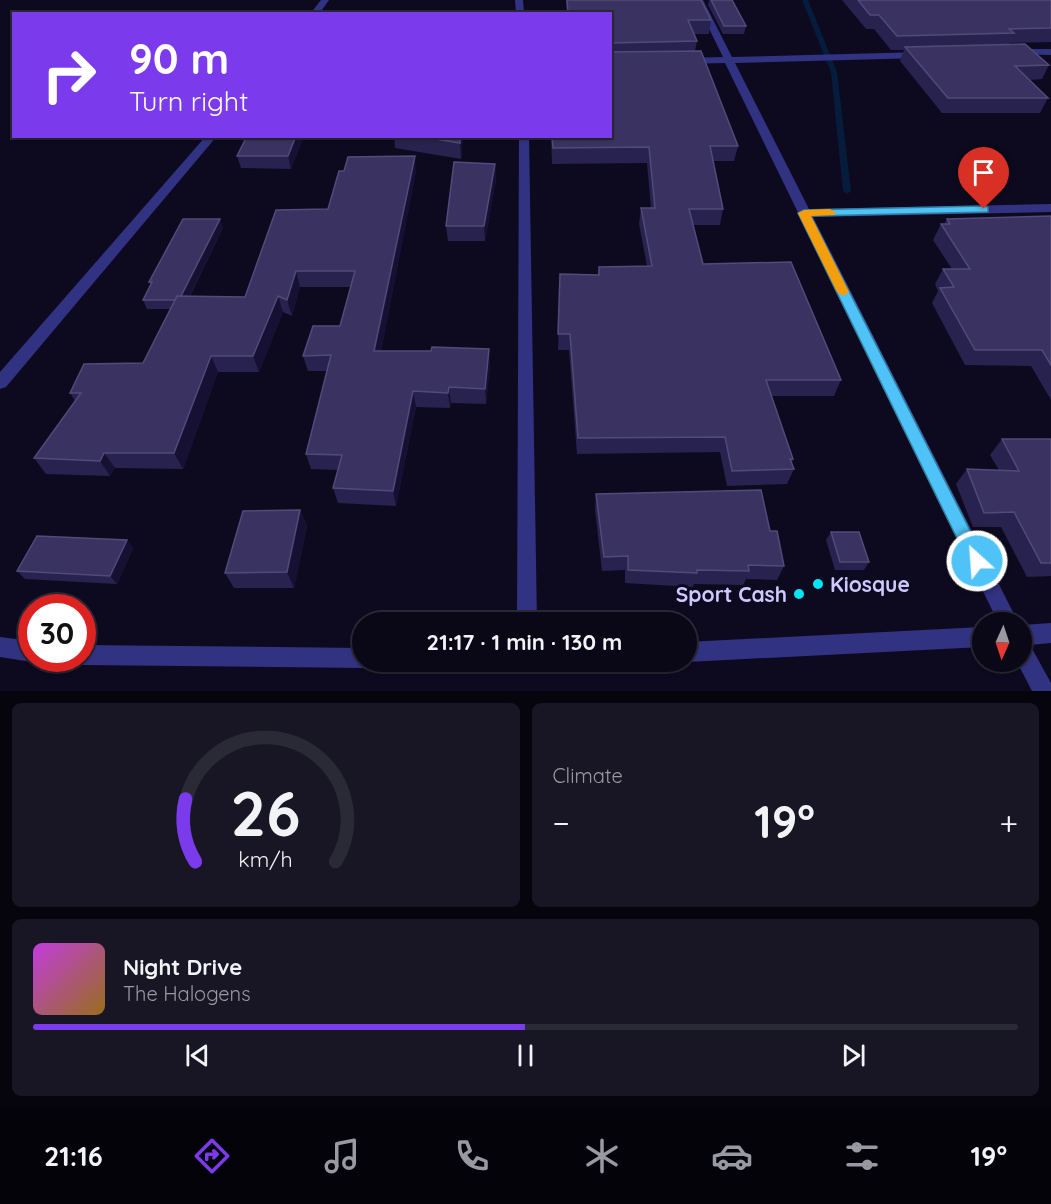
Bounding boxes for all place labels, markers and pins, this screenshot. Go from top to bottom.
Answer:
pin [958,147,1009,209]
place label: Kiosque [830,571,910,597]
marker: Kiosque [811,577,825,591]
place label: Sport Cash [676,581,787,607]
marker: Sport Cash [792,587,806,601]

